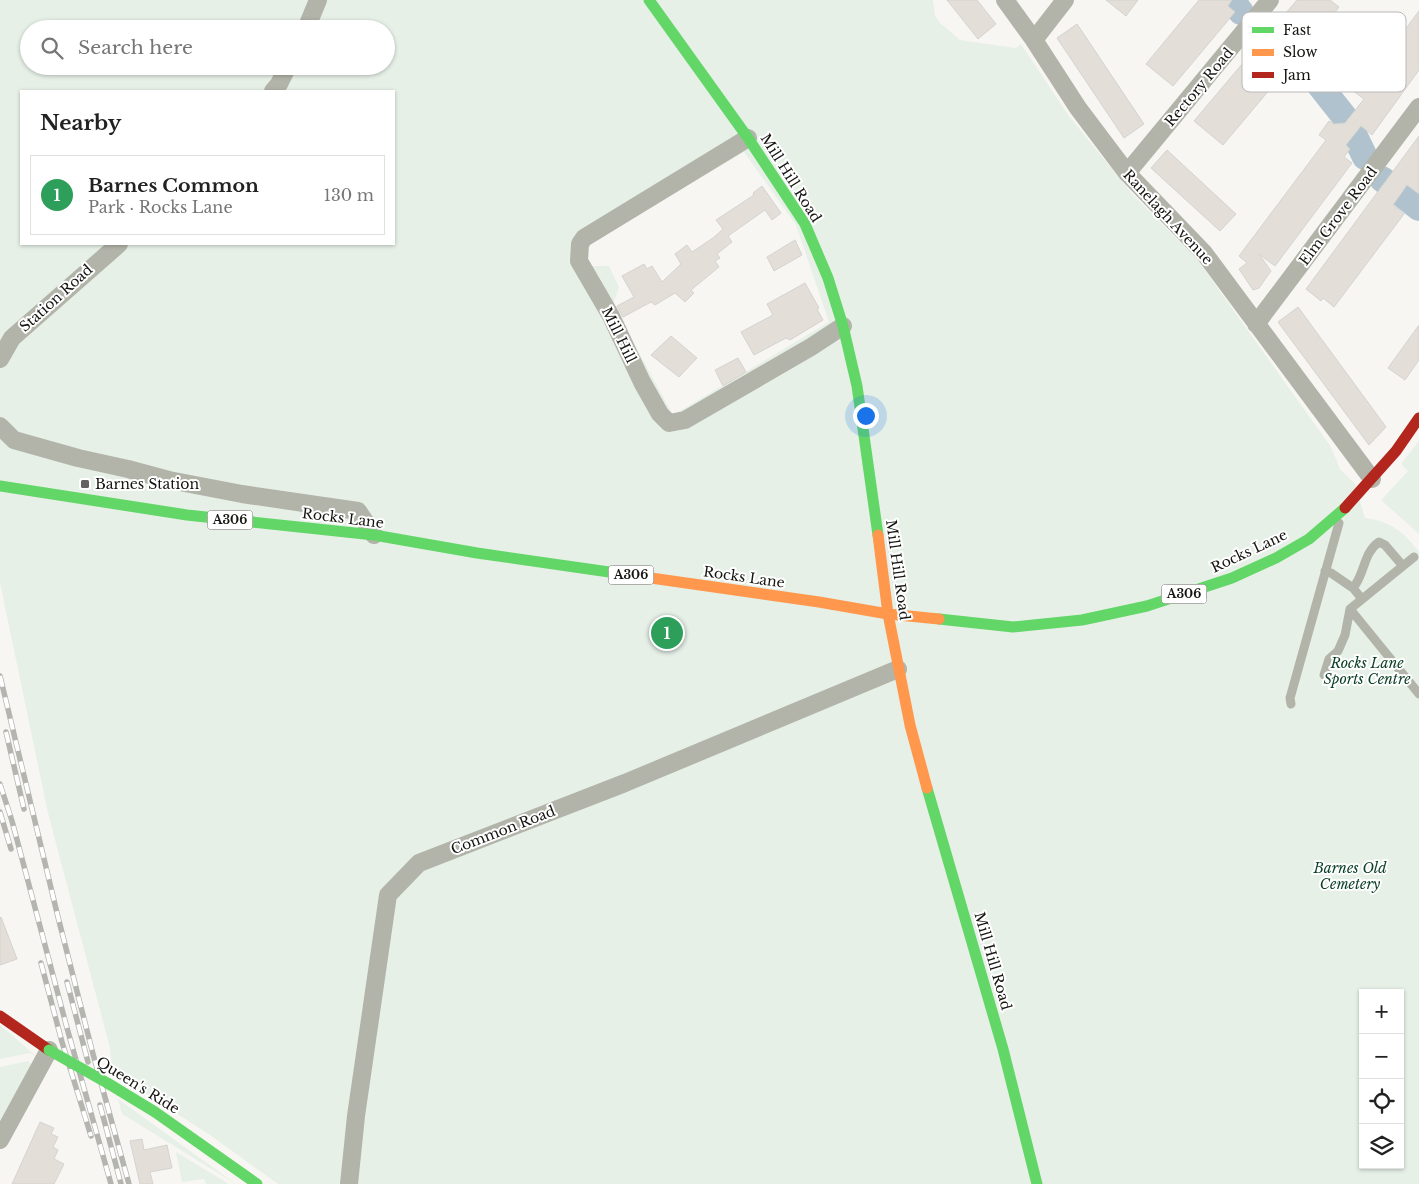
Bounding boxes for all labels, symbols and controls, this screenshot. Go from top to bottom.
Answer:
legend [1242,12,1406,92]
search box [20,20,395,75]
text: Fast [1283,21,1312,39]
icon: search [38,34,66,62]
text: Search here [78,36,193,59]
street label: Rectory Road [1161,43,1238,130]
text: Slow [1283,43,1317,61]
text: Jam [1281,66,1311,84]
text: Nearby [40,110,121,136]
street label: Mill Hill Road [757,130,826,226]
street label: Elm Grove Road [1295,163,1381,269]
street label: Ranelagh Avenue [1119,166,1217,268]
text: Barnes Common [88,174,259,197]
text: 1 [54,185,60,205]
text: 130 m [324,185,374,205]
text: Park · Rocks Lane [88,197,233,217]
street label: Station Road [16,260,97,336]
street label: Mill Hill [598,304,640,366]
your location [853,403,879,429]
place label: Barnes Station [95,475,199,493]
marker: Barnes Station [79,478,91,490]
street label: Rocks Lane [301,504,385,532]
road number: A306 [208,510,252,530]
street label: Mill Hill Road [882,519,914,622]
street label: Rocks Lane [1208,525,1290,577]
street label: Rocks Lane [702,562,786,592]
road number: A306 [608,566,654,584]
road number: A306 [1162,584,1206,604]
pin: 1 [651,614,683,652]
park label: Rocks Lane Sports Centre [1323,654,1411,688]
street label: Common Road [448,802,558,858]
park label: Barnes Old Cemetery [1312,859,1387,893]
street label: Mill Hill Road [970,910,1016,1013]
map controls [1359,989,1404,1169]
button: + [1359,989,1404,1034]
button: − [1359,1034,1404,1079]
street label: Queen's Ride [93,1052,183,1118]
button: locate [1359,1079,1404,1124]
button: layers [1359,1124,1404,1169]

